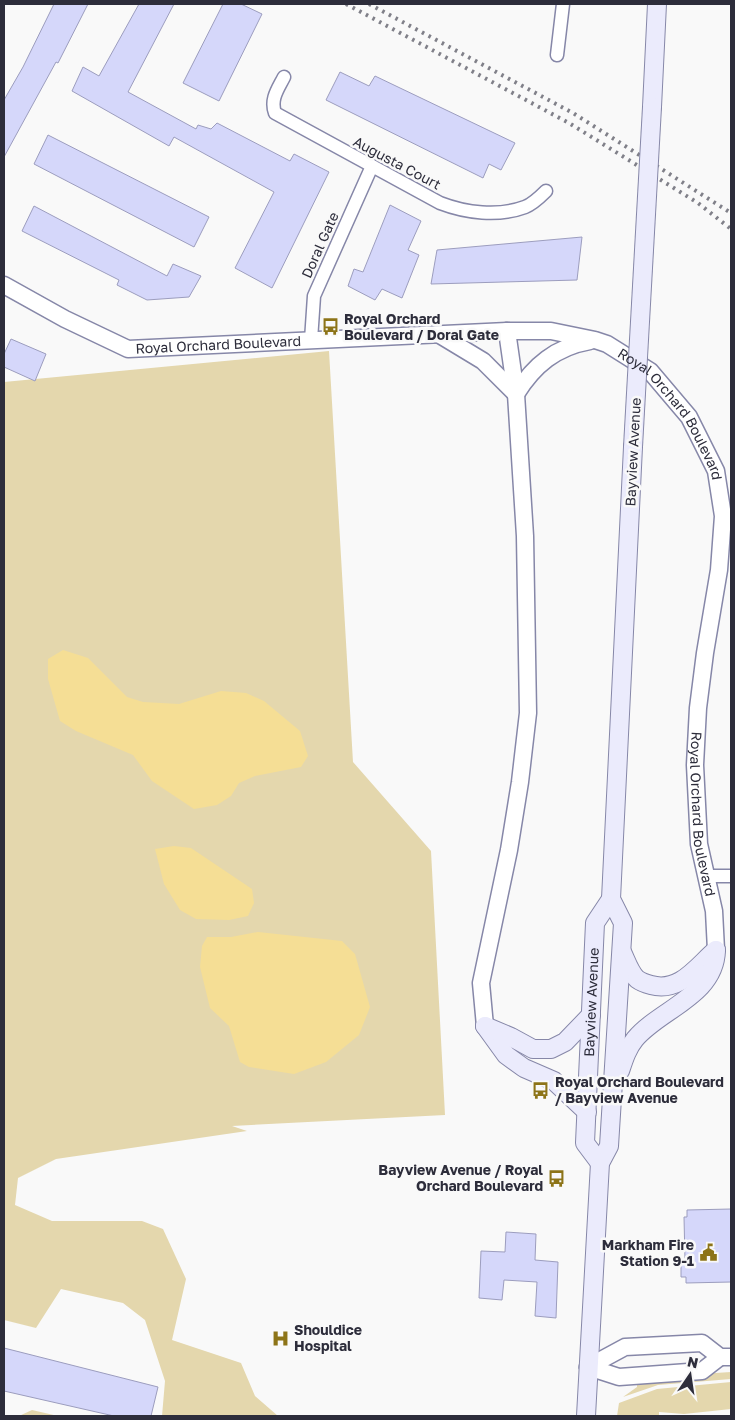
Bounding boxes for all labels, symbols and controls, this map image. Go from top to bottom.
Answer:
street label: Augusta Court [351,132,444,193]
street label: Doral Gate [297,209,342,281]
place label: Royal Orchard Boulevard / Doral Gate [344,310,499,343]
bus stop icon: Royal Orchard Boulevard / Doral Gate [320,317,340,337]
street label: Royal Orchard Boulevard [135,332,302,357]
street label: Royal Orchard Boulevard [615,344,726,481]
street label: Bayview Avenue [621,397,644,507]
street label: Royal Orchard Boulevard [687,731,719,898]
street label: Bayview Avenue [580,947,602,1057]
place label: Royal Orchard Boulevard / Bayview Avenue [555,1073,724,1106]
bus stop icon: Royal Orchard Boulevard / Bayview Avenue [531,1080,551,1100]
place label: Bayview Avenue / Royal Orchard Boulevard [378,1161,543,1194]
bus stop icon: Bayview Avenue / Royal Orchard Boulevard [547,1168,567,1188]
place label: Markham Fire Station 9-1 [602,1236,694,1269]
public building icon: Markham Fire Station 9-1 [698,1243,718,1263]
place label: Shouldice Hospital [294,1321,362,1354]
hospital icon: Shouldice Hospital [270,1328,290,1348]
north arrow [665,1350,715,1400]
text: N [686,1352,700,1371]

